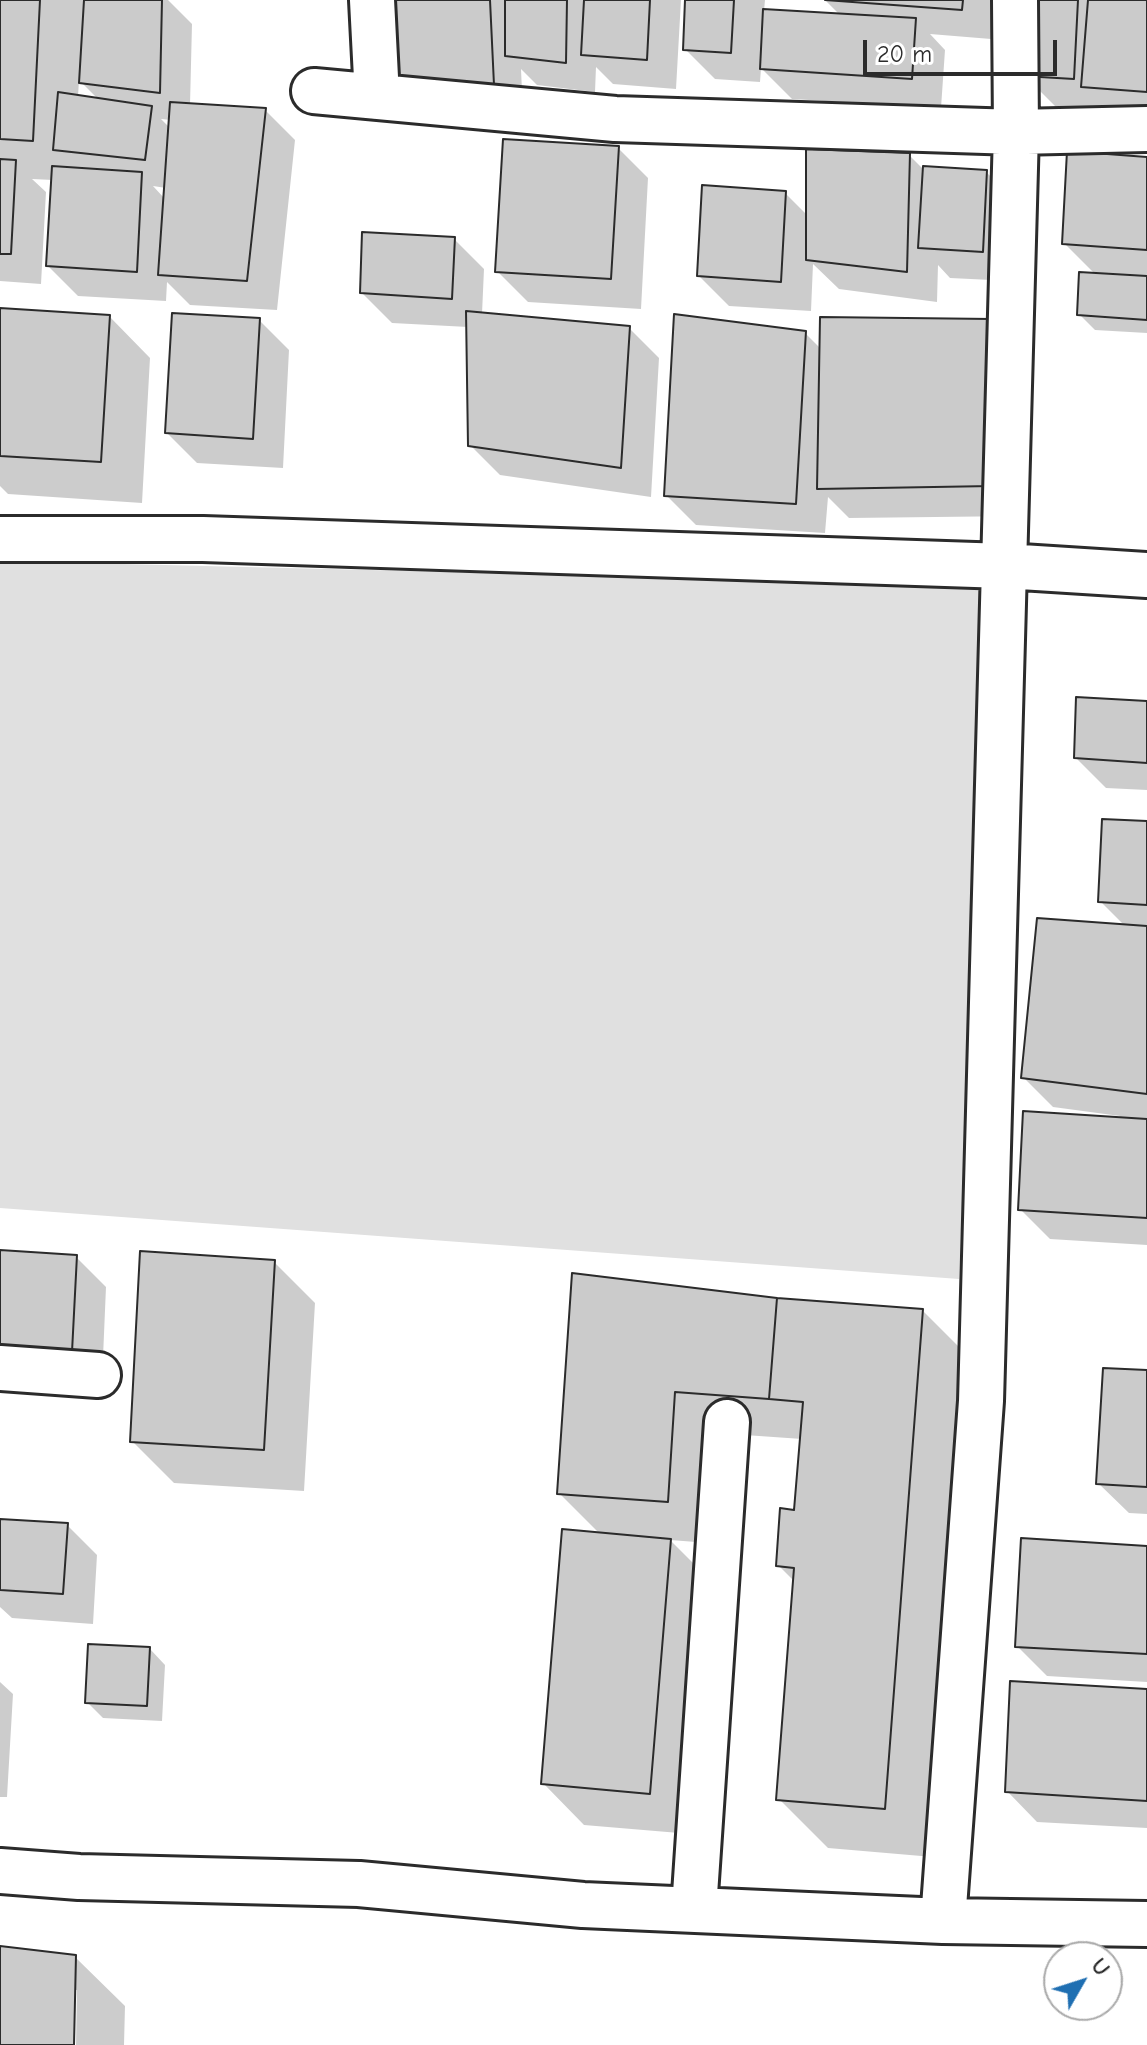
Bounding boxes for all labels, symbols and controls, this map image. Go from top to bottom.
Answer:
scale bar [867,24,1061,74]
text: 20 m [877,40,932,68]
north arrow [1043,1941,1123,2021]
text: U [1085,1953,1115,1981]

